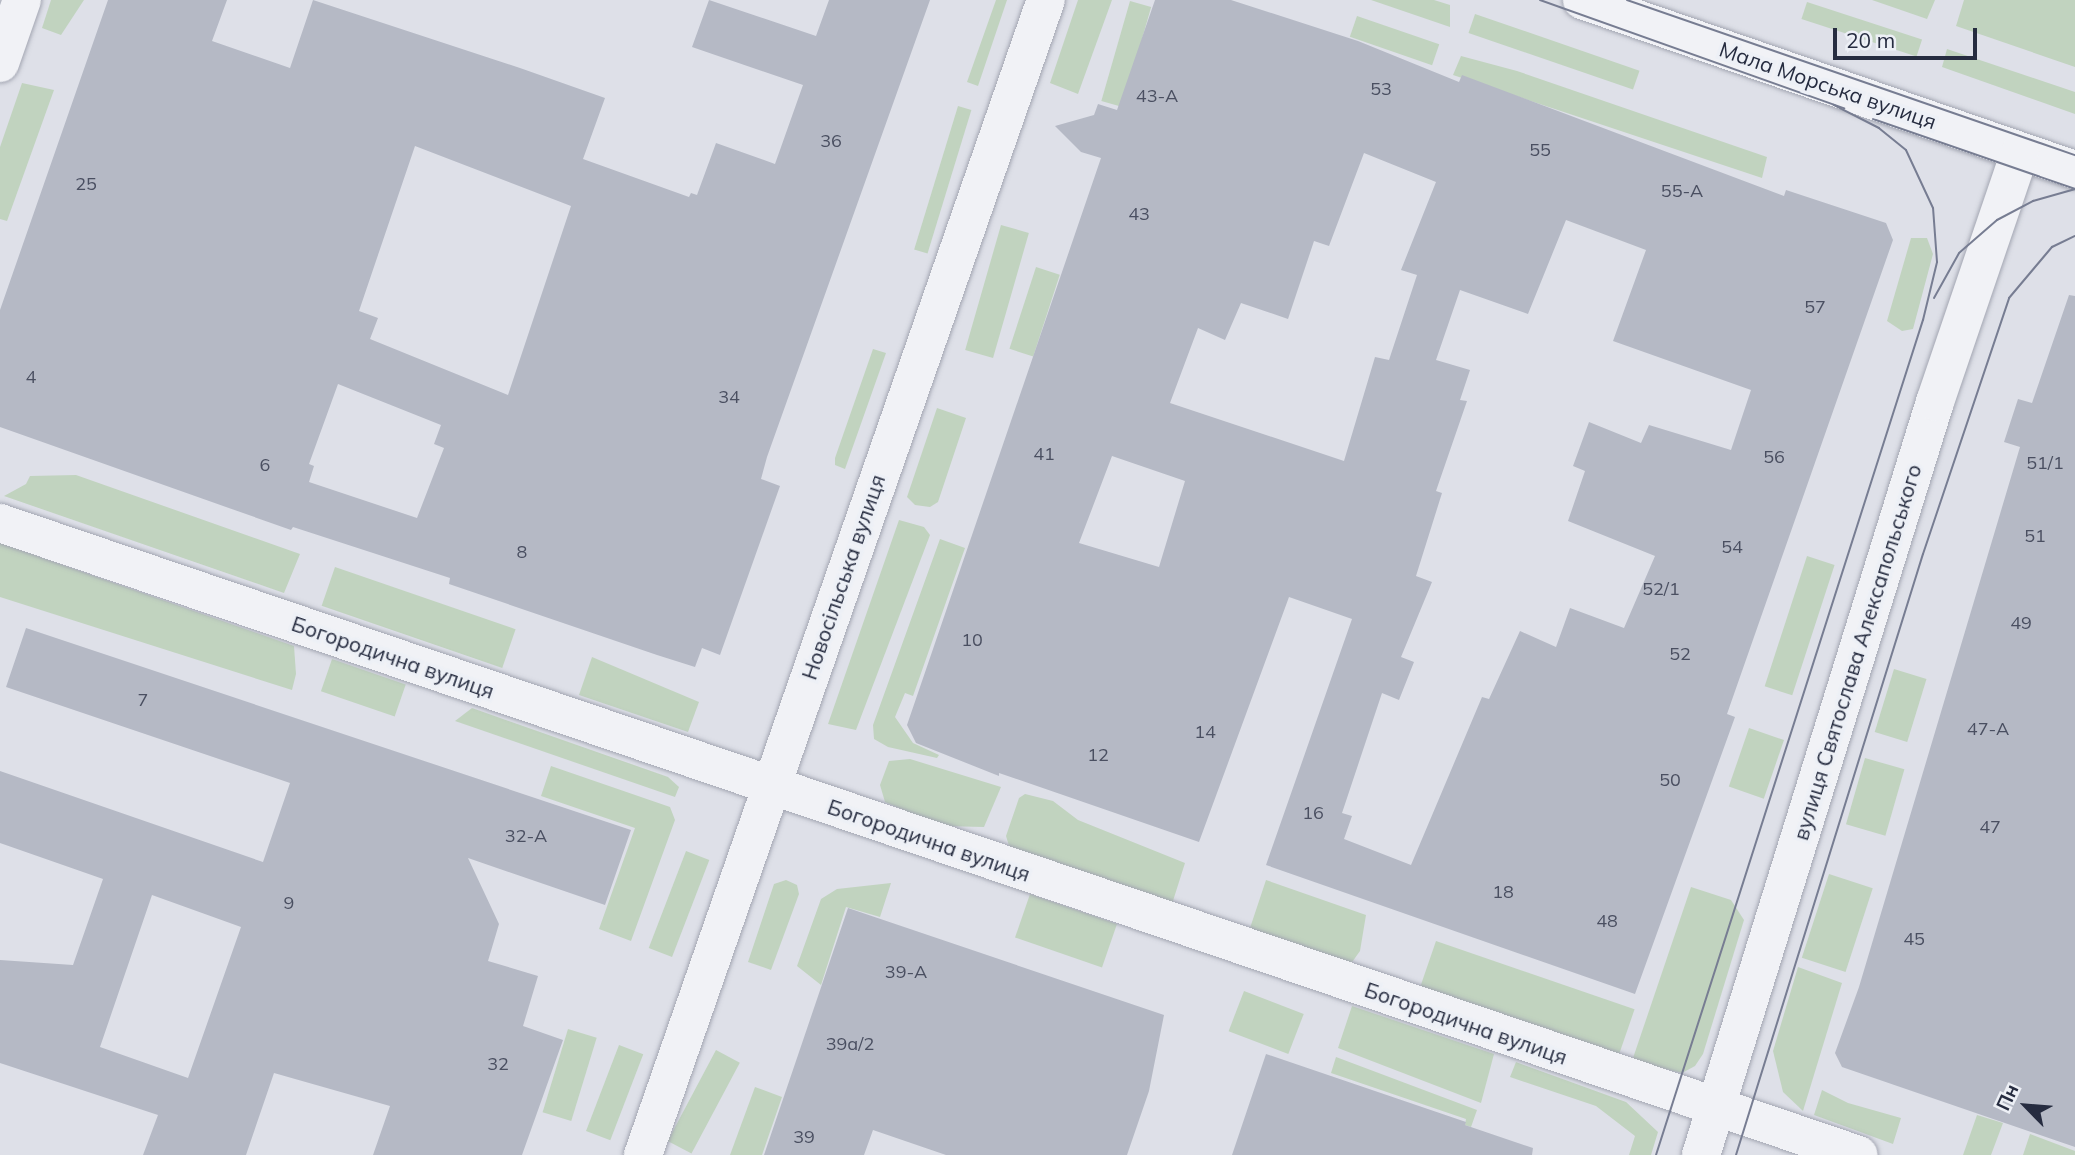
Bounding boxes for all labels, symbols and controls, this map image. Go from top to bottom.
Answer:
scale bar [1837,14,1980,58]
text: 20 m [1846,27,1895,53]
street label: Мала Морська вулиця [1716,36,1940,134]
house number: 53 [1370,78,1392,100]
house number: 43-А [1136,85,1178,107]
house number: 36 [820,130,842,152]
house number: 55 [1529,139,1551,161]
house number: 25 [75,173,97,195]
house number: 55-А [1661,180,1703,202]
house number: 43 [1128,203,1150,225]
house number: 57 [1804,296,1826,318]
house number: 4 [26,366,36,388]
house number: 34 [718,386,740,408]
house number: 41 [1033,443,1055,465]
house number: 56 [1763,446,1785,468]
house number: 51/1 [2026,452,2064,474]
house number: 6 [260,454,270,476]
street label: вулиця Святослава Алексапольського [1788,461,1926,843]
street label: Новосільська вулиця [796,471,890,683]
house number: 51 [2024,525,2046,547]
house number: 54 [1721,536,1743,558]
house number: 8 [517,541,527,563]
house number: 52/1 [1642,578,1680,600]
street label: Богородична вулиця [288,610,498,704]
house number: 49 [2010,612,2032,634]
house number: 10 [961,629,983,651]
house number: 52 [1669,643,1691,665]
house number: 7 [138,689,148,711]
house number: 47-А [1967,718,2009,740]
house number: 14 [1194,721,1216,743]
house number: 12 [1087,744,1109,766]
house number: 50 [1659,769,1681,791]
street label: Богородична вулиця [824,793,1034,887]
house number: 16 [1302,802,1324,824]
house number: 47 [1979,816,2001,838]
house number: 32-А [505,825,547,847]
house number: 18 [1492,881,1514,903]
house number: 9 [284,892,294,914]
house number: 48 [1596,910,1618,932]
house number: 45 [1903,928,1925,950]
house number: 39-А [885,961,927,983]
street label: Богородична вулиця [1361,976,1571,1070]
house number: 39а/2 [826,1033,874,1055]
house number: 32 [487,1053,509,1075]
north arrow [1991,1071,2061,1141]
text: Пн [1991,1080,2023,1114]
house number: 39 [793,1126,815,1148]

